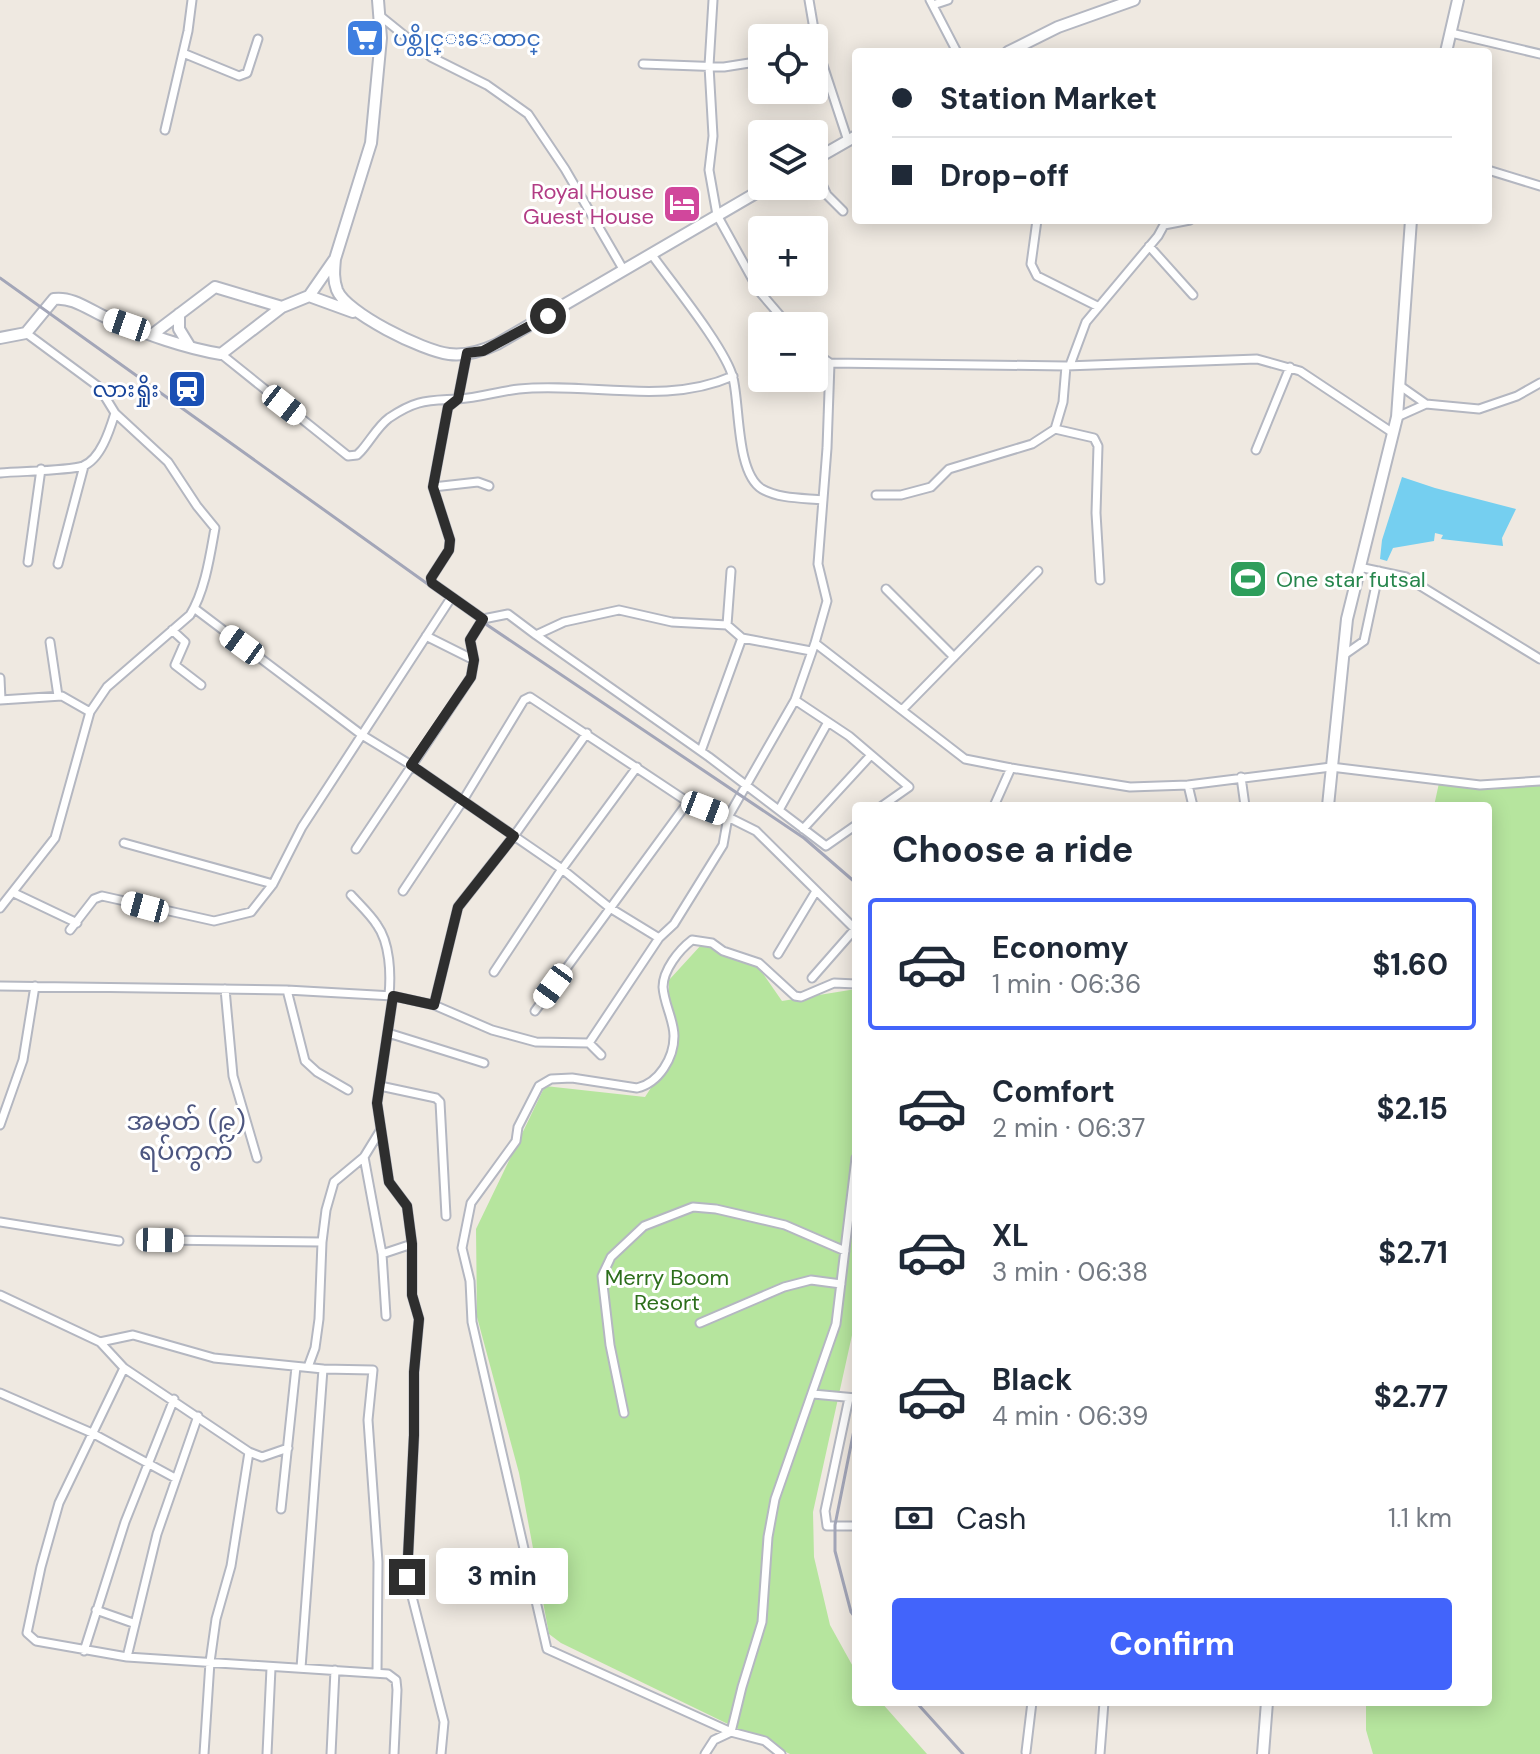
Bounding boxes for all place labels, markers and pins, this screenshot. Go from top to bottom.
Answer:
supermarket icon: ပစ္တိုင္းေထာင္ [344,17,386,59]
place label: ပစ္တိုင္းေထာင္ [393,23,541,56]
place label: Royal House Guest House [523,177,654,231]
hotel icon: Royal House Guest House [661,183,703,225]
station icon: လားရှိုး [166,368,208,410]
place label: လားရှိုး [92,374,159,407]
sports icon: One star futsal [1227,558,1269,600]
place label: One star futsal [1276,565,1426,594]

